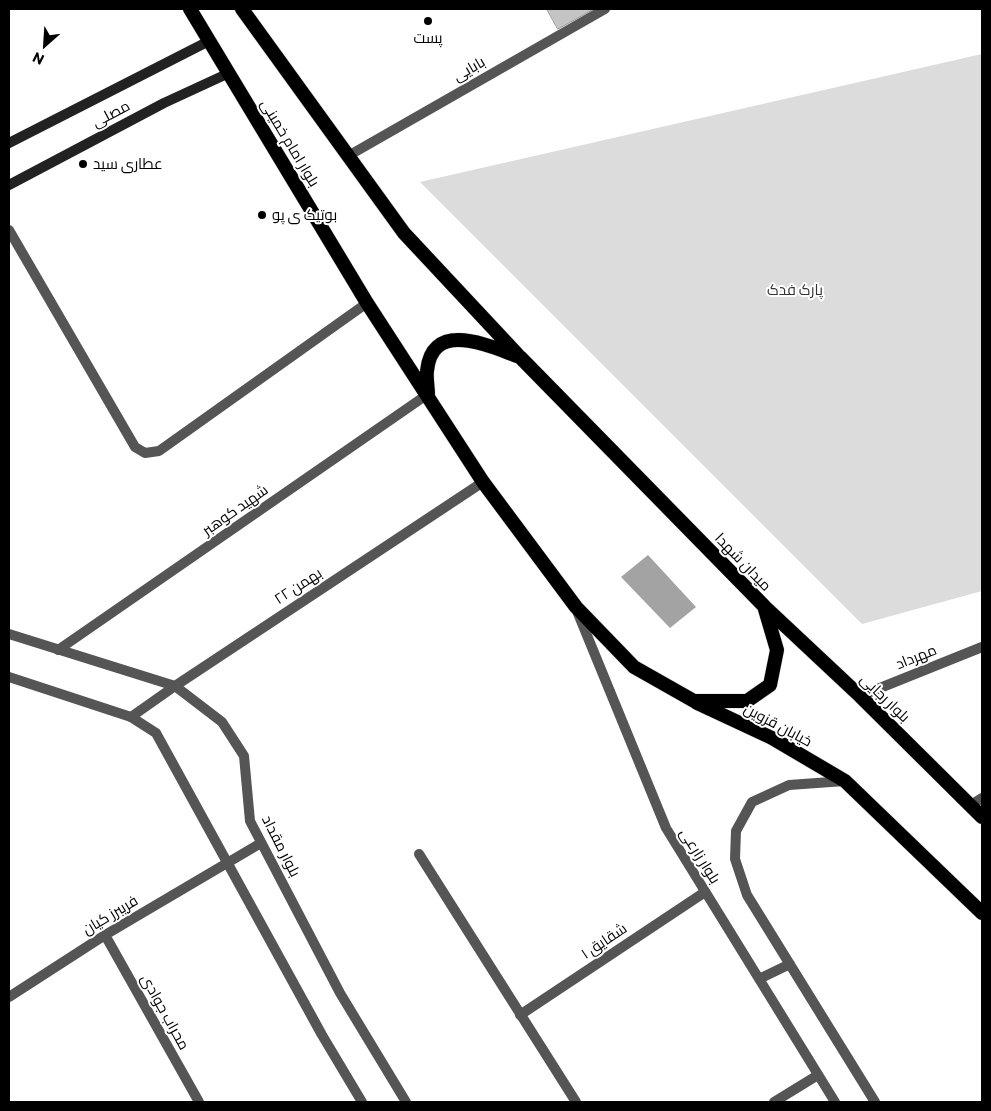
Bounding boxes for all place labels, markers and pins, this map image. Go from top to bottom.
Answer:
marker: پست [422,15,434,27]
place label: پست [413,29,443,47]
place label: عطاری سید [93,155,163,173]
marker: عطاری سید [77,158,89,170]
place label: بوتیک ی پو [272,206,337,224]
marker: بوتیک ی پو [256,209,268,221]

